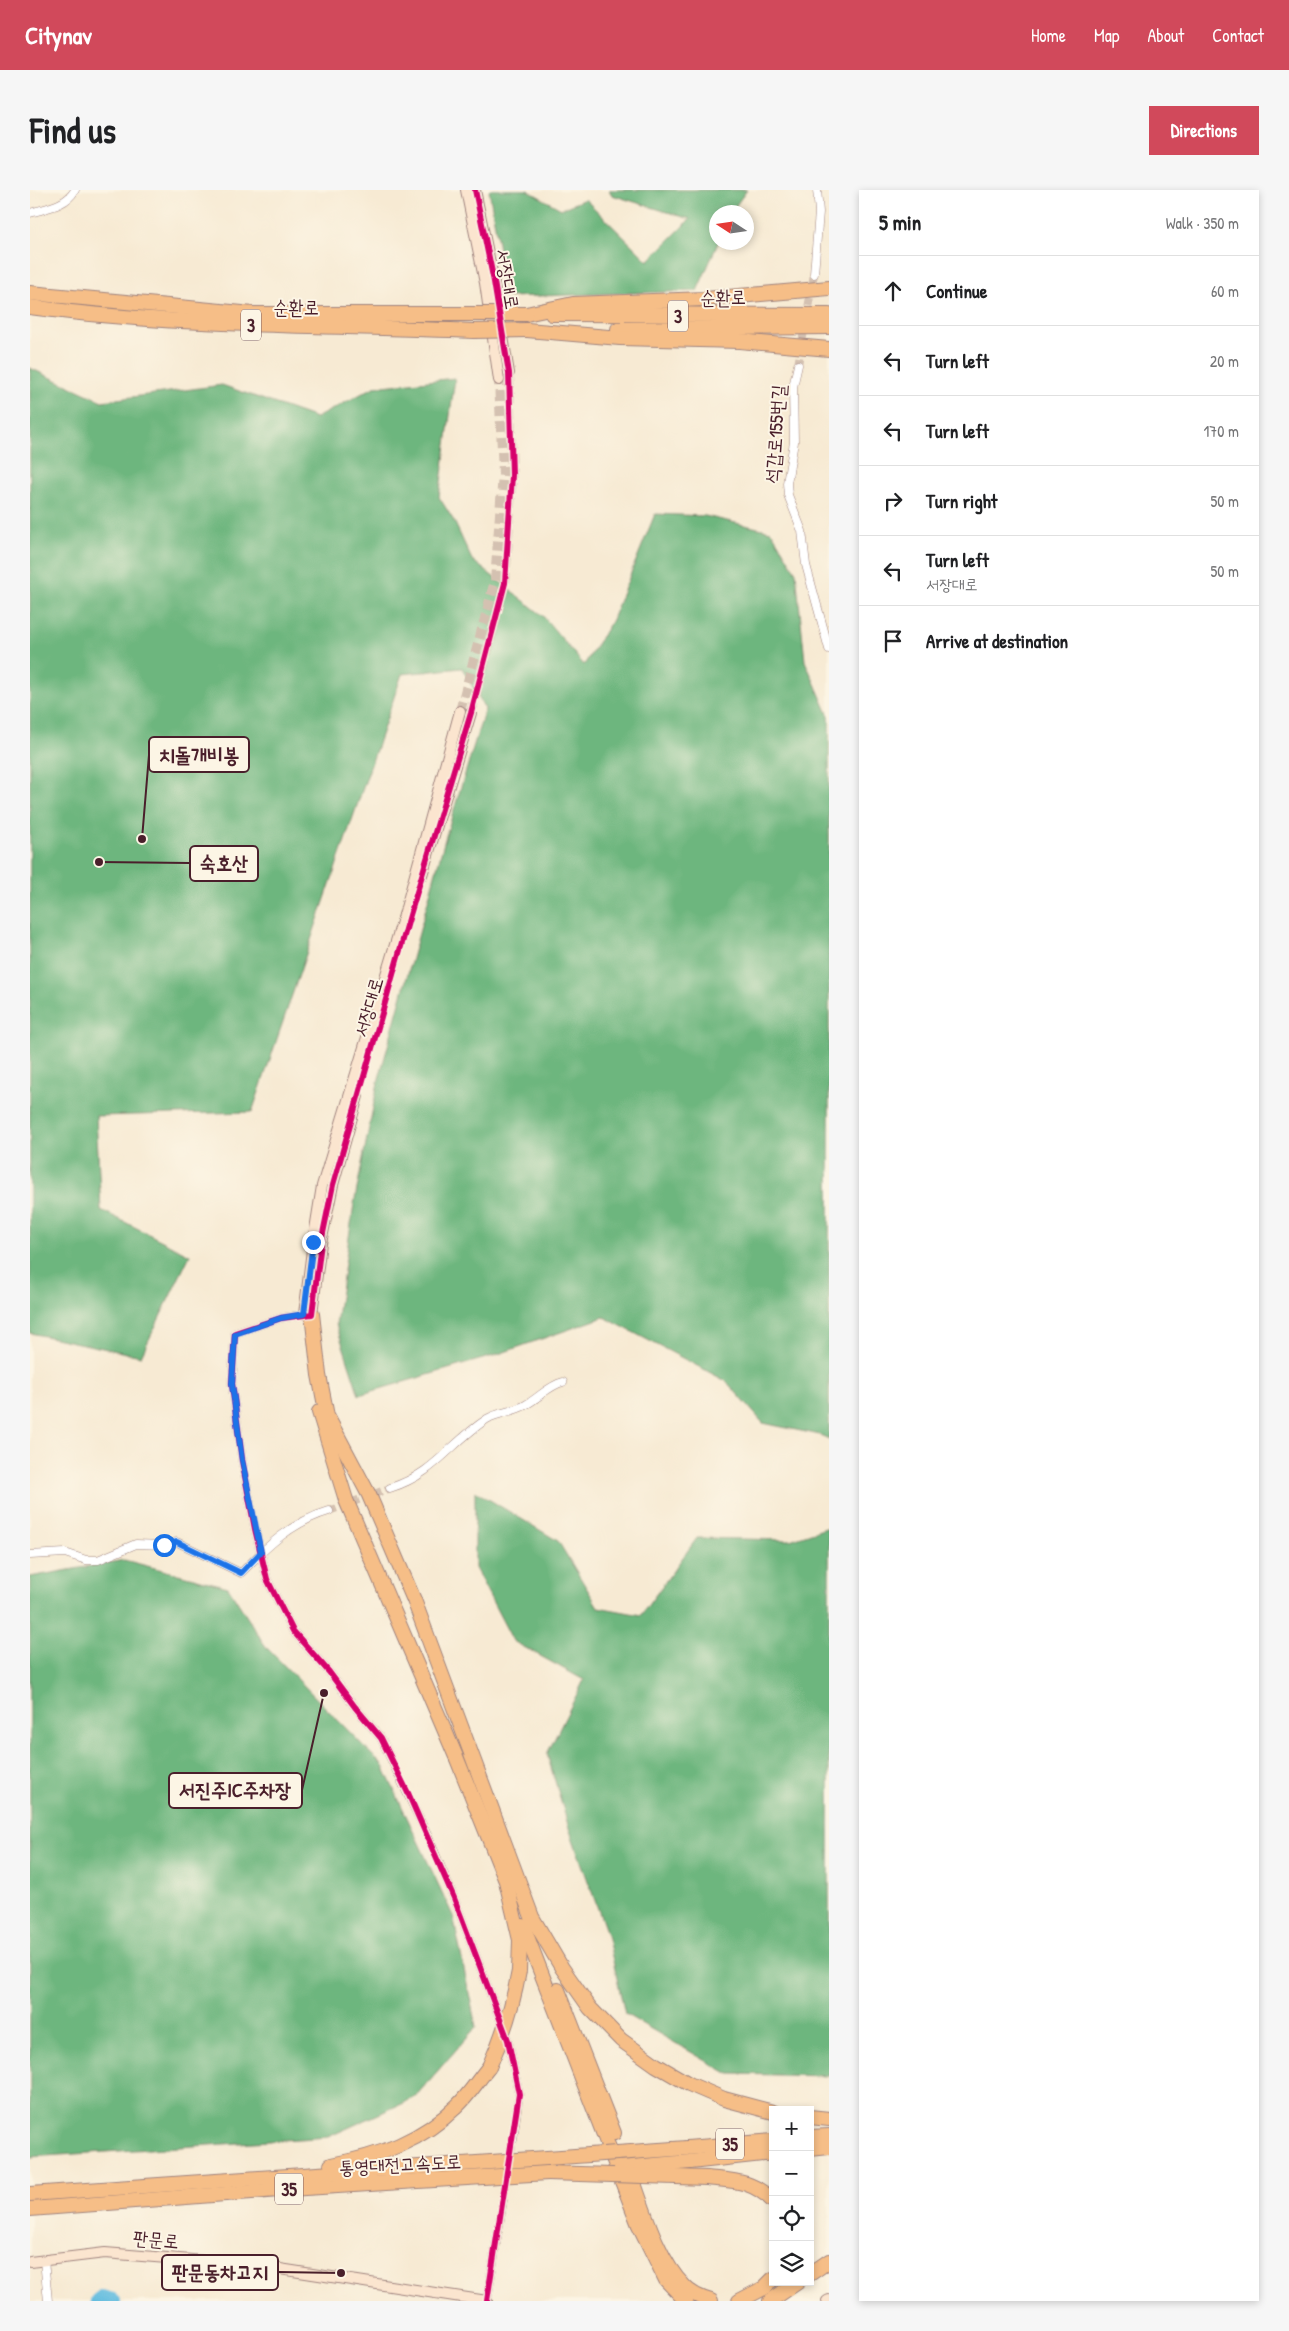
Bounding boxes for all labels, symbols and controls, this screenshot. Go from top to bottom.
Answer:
text: Citynav [25,19,92,51]
text: Home [1031,23,1066,48]
text: Map [1094,23,1119,48]
text: About [1147,23,1184,48]
text: Contact [1212,23,1264,48]
button: Directions [1149,106,1259,155]
text: Find us [30,107,116,154]
north arrow [709,205,754,250]
text: 5 min [879,208,921,237]
text: Walk · 350 m [1166,212,1239,234]
street label: 서장대로 [490,247,526,311]
icon: ahead [879,277,907,305]
text: Continue [926,278,987,304]
text: 60 m [1211,280,1239,302]
street label: 순환로 [700,284,746,310]
street label: 순환로 [273,294,319,320]
road number: 3 [668,300,688,332]
road number: 3 [241,310,261,340]
icon: left [879,347,907,375]
text: Turn left [926,348,989,374]
text: 20 m [1210,350,1239,372]
street label: 석갑로155번길 [759,384,791,484]
icon: left [879,417,907,445]
text: Turn left [926,418,989,444]
text: 170 m [1204,420,1239,442]
icon: right [879,487,907,515]
text: Turn right [926,488,997,514]
text: 50 m [1211,490,1239,512]
text: Turn left [926,547,989,573]
icon: left [879,557,907,585]
text: 50 m [1211,560,1239,582]
text: 서장대로 [926,573,978,595]
icon: arrive [879,627,907,655]
text: Arrive at destination [926,628,1068,654]
callout: 치돌개비봉 [149,737,249,772]
text: 치돌개비봉 [159,741,239,768]
callout: 숙호산 [190,846,258,881]
text: 숙호산 [200,849,248,876]
street label: 서장대로 [347,974,389,1040]
route end [302,1231,325,1254]
route start [153,1534,176,1557]
callout: 서진주IC주차장 [169,1773,302,1808]
text: 서진주IC주차장 [179,1776,291,1803]
map controls [769,2106,814,2286]
button: + [769,2106,814,2151]
road number: 35 [716,2128,744,2160]
street label: 통영대전고속도로 [338,2148,462,2180]
button: − [769,2151,814,2196]
road number: 35 [275,2174,303,2205]
button: locate [769,2196,814,2241]
street label: 판문로 [132,2224,180,2254]
button: layers [769,2241,814,2286]
callout: 판문동차고지 [162,2255,278,2290]
text: 판문동차고지 [172,2258,268,2285]

